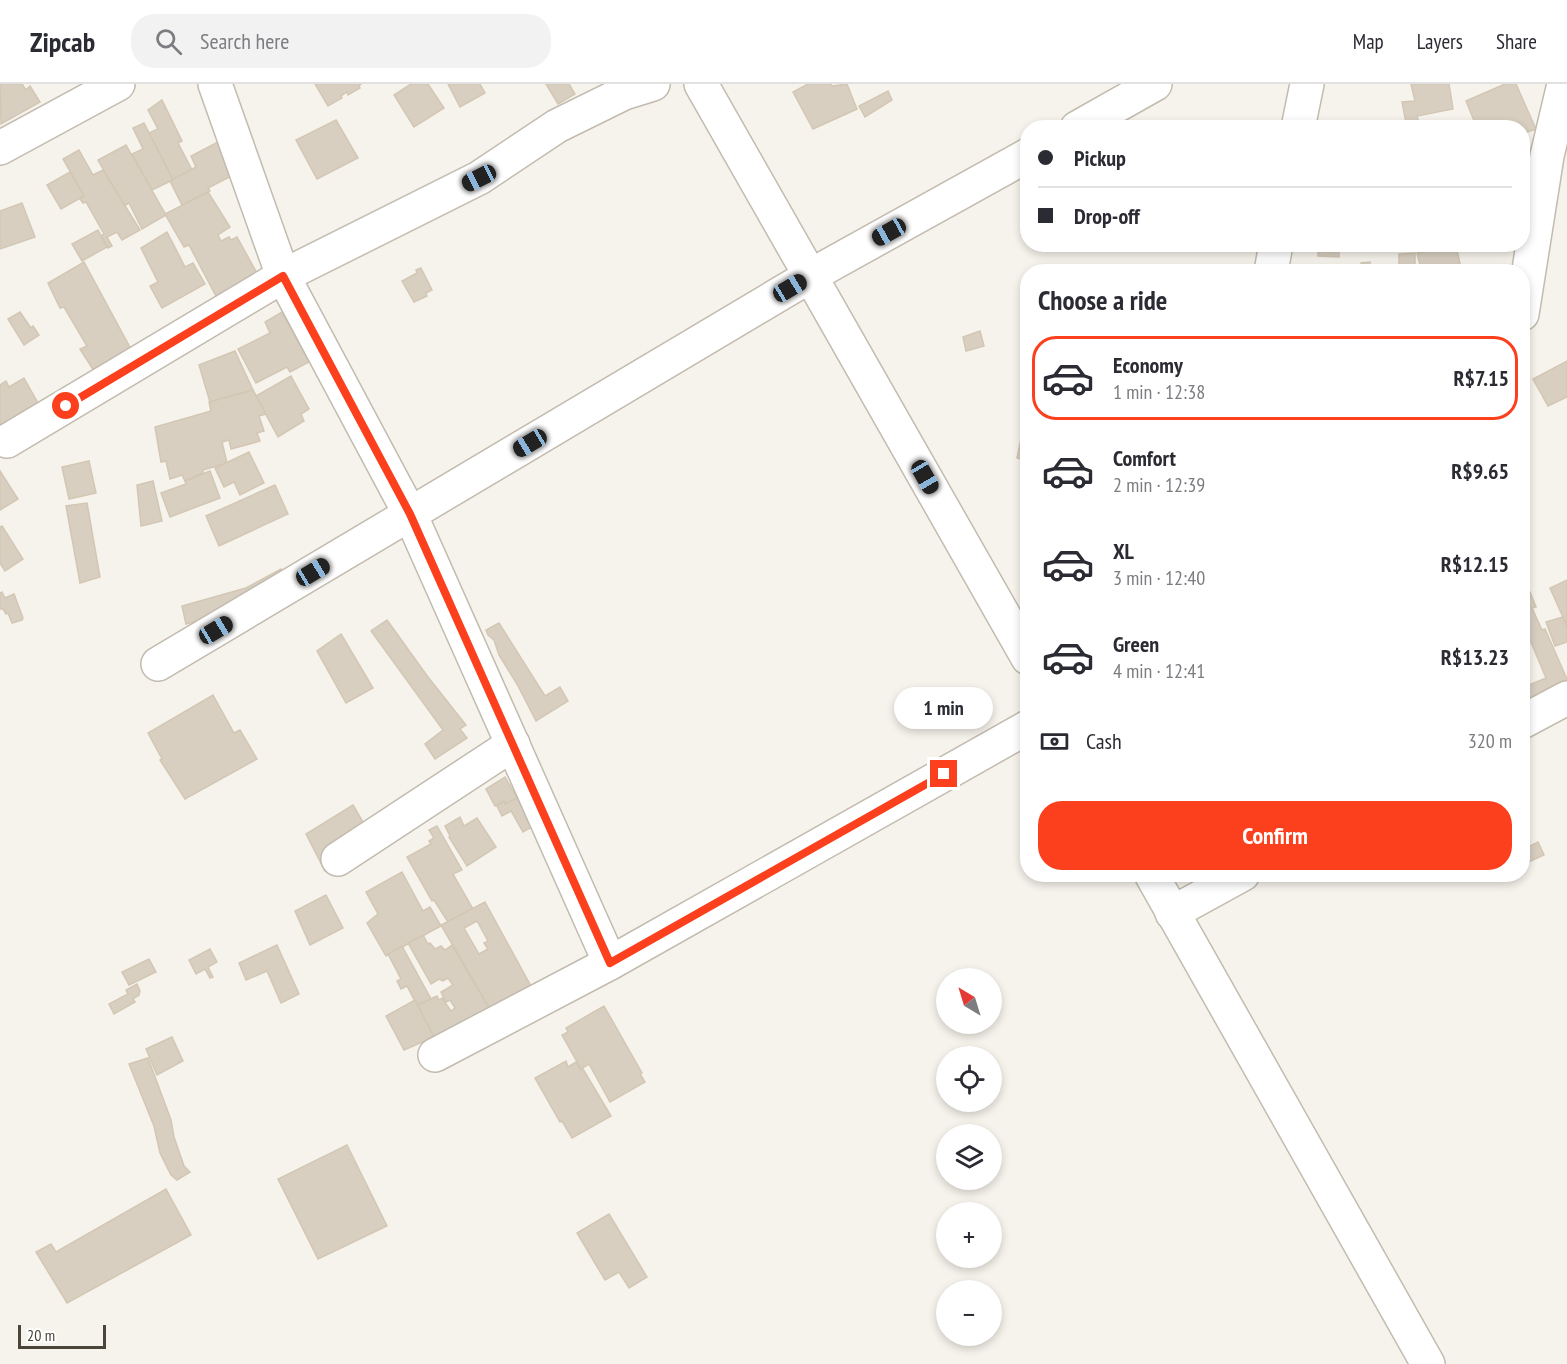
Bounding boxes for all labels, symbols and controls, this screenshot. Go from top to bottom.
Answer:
search box [131,14,551,68]
text: Zipcab [30,23,95,60]
icon: search [152,25,185,58]
text: Search here [200,27,289,55]
text: Map [1353,28,1384,55]
text: Layers [1417,28,1463,55]
text: Share [1496,28,1537,55]
text: Pickup [1074,144,1126,172]
car [459,162,499,194]
text: Drop-off [1074,202,1140,230]
car [869,215,909,249]
car [770,271,810,305]
text: Choose a ride [1038,283,1167,317]
icon: car [1041,351,1095,405]
text: Economy [1113,351,1183,379]
text: R$7.15 [1453,364,1509,392]
text: 1 min · 12:38 [1113,379,1205,405]
route start [52,392,79,419]
car [510,426,550,460]
icon: car [1041,444,1095,498]
text: Comfort [1113,444,1176,472]
car [908,457,942,497]
text: R$9.65 [1451,457,1509,485]
text: 2 min · 12:39 [1113,472,1205,498]
icon: car [1041,537,1095,591]
text: XL [1113,537,1134,565]
text: R$12.15 [1441,550,1509,578]
car [293,555,333,589]
text: 3 min · 12:40 [1113,565,1205,591]
car [196,613,236,647]
icon: car [1041,630,1095,684]
text: Green [1113,630,1159,658]
text: R$13.23 [1441,643,1509,671]
text: 4 min · 12:41 [1113,658,1205,684]
callout: 1 min [894,687,994,729]
text: 1 min [923,695,964,721]
icon: cash [1038,725,1071,758]
text: Cash [1086,727,1122,755]
text: 320 m [1468,728,1512,754]
route end [930,760,957,787]
button: Confirm [1038,801,1512,870]
north arrow [936,968,1002,1034]
map controls [936,968,1002,1346]
button: locate [936,1046,1002,1112]
button: layers [936,1124,1002,1190]
button: + [936,1202,1002,1268]
button: − [936,1280,1002,1346]
scale bar [18,1322,106,1350]
text: 20 m [27,1325,55,1345]

